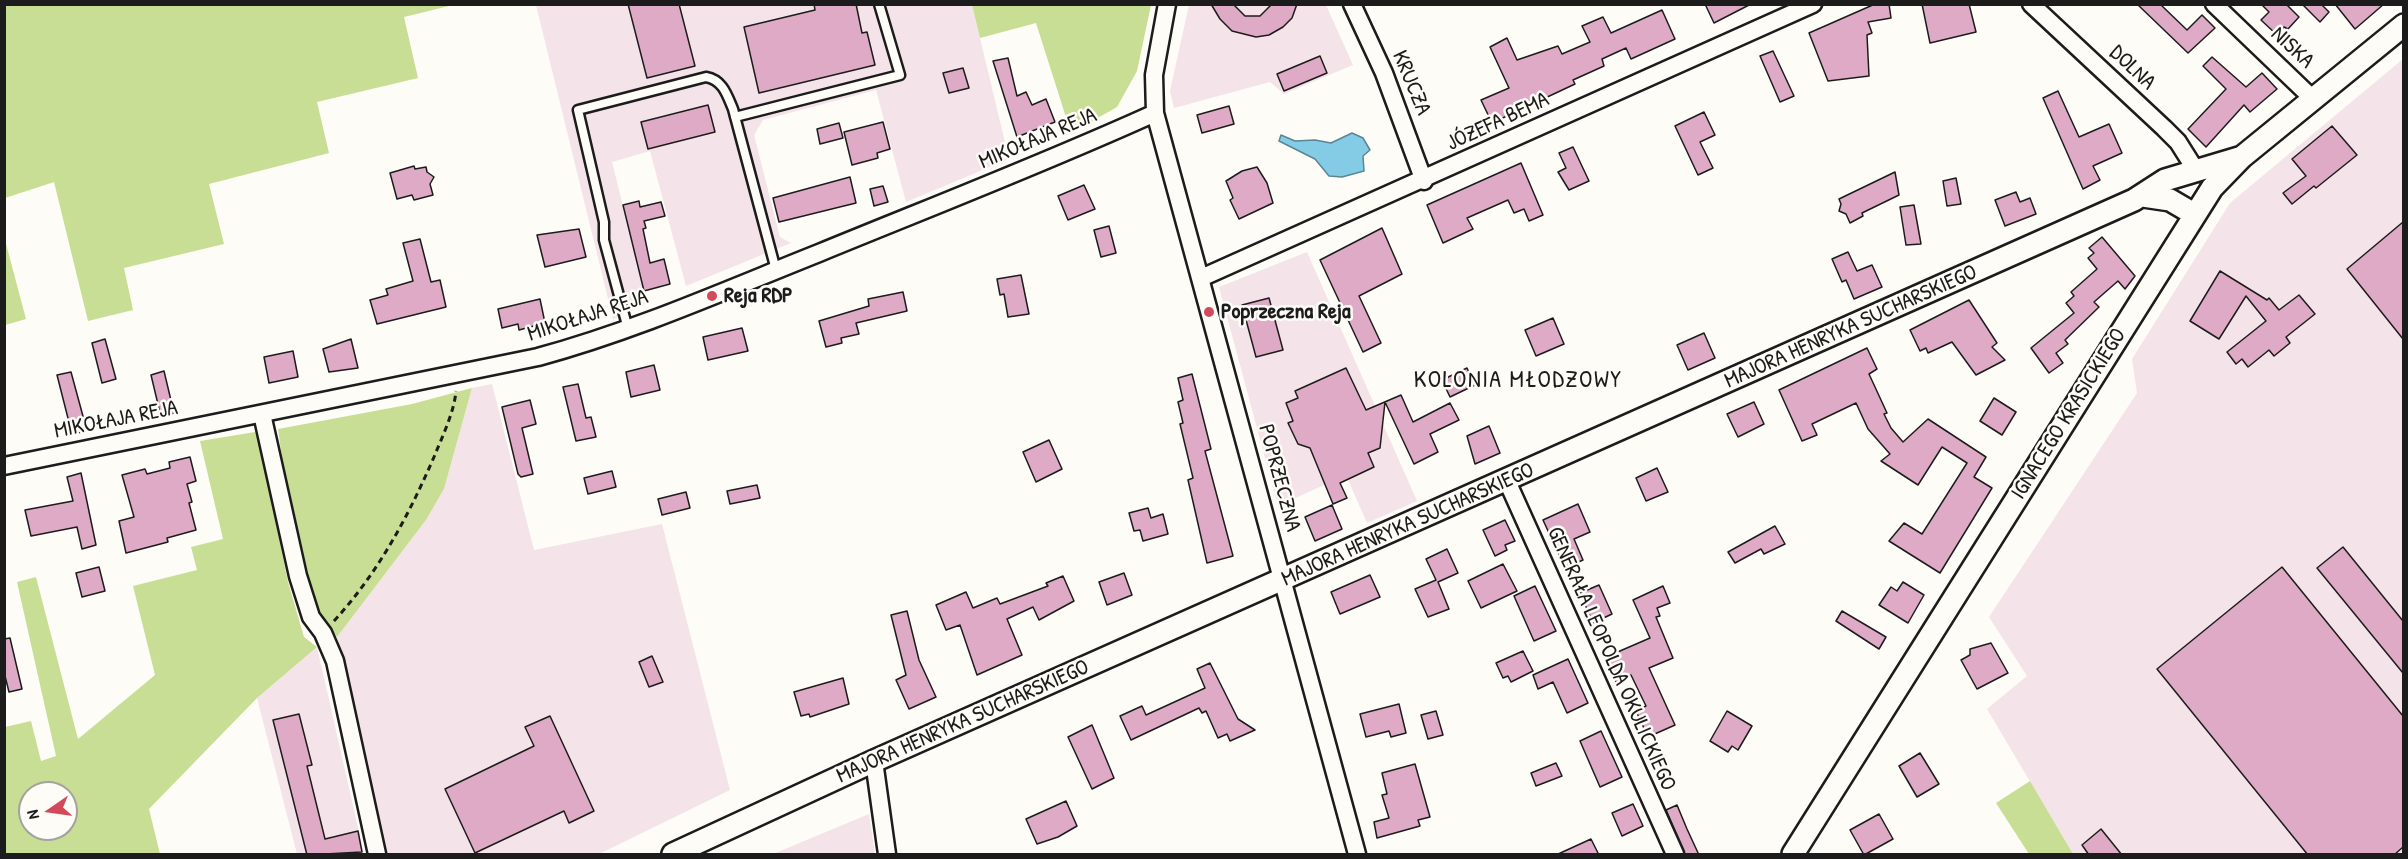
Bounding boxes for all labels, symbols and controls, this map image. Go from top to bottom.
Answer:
street label: NISKA [2265,22,2319,74]
street label: DOLNA [2104,40,2160,96]
street label: KRUCZA [1386,47,1436,119]
street label: JÓZEFA BEMA [1443,87,1553,157]
street label: MIKOŁAJA REJA [975,102,1101,176]
street label: MAJORA HENRYKA SUCHARSKIEGO [1721,259,1981,395]
place label: Reja RDP [724,283,793,309]
street label: MIKOŁAJA REJA [524,284,652,348]
marker: Reja RDP [705,289,719,303]
place label: Poprzeczna Reja [1221,299,1351,325]
marker: Poprzeczna Reja [1202,305,1216,319]
street label: IGNACEGO KRASICKIEGO [2006,324,2132,504]
district label: KOLONIA MŁODZOWY [1414,367,1622,395]
street label: MIKOŁAJA REJA [52,395,180,445]
street label: POPRZECZNA [1252,422,1306,534]
street label: MAJORA HENRYKA SUCHARSKIEGO [1278,457,1538,593]
street label: GENERAŁA LEOPOLDA OKULICKIEGO [1541,523,1681,795]
street label: MAJORA HENRYKA SUCHARSKIEGO [833,654,1093,790]
north arrow [18,781,78,841]
text: N [21,808,44,821]

